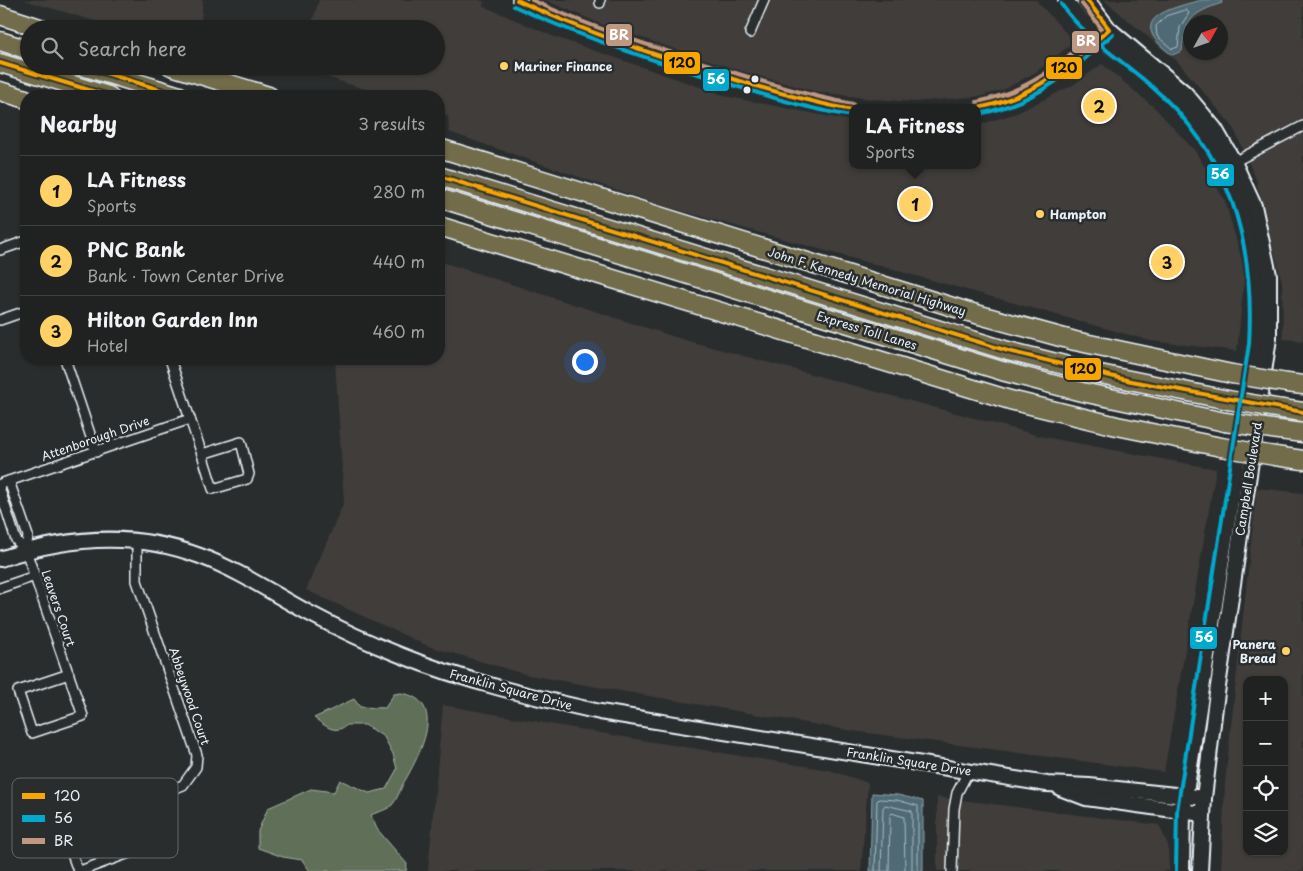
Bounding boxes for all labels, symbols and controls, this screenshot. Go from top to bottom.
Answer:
north arrow [1183,15,1228,60]
search box [20,20,445,75]
line badge: BR [605,23,633,47]
text: BR [609,24,629,45]
line badge: BR [1071,30,1100,54]
text: BR [1076,30,1096,51]
icon: search [38,34,66,62]
text: Search here [78,34,187,62]
line badge: 120 [663,51,701,75]
text: 120 [669,52,695,73]
line badge: 120 [1045,56,1083,80]
place label: Mariner Finance [514,57,613,75]
text: 120 [1051,57,1077,78]
marker: Mariner Finance [498,60,510,72]
line badge: 56 [702,68,730,92]
text: 56 [707,68,726,89]
unlabelled marker [750,74,760,84]
unlabelled marker [742,85,752,95]
pin: 2 [1083,87,1115,125]
popup [849,104,981,169]
text: Nearby [40,107,117,139]
text: 3 results [358,111,425,135]
text: LA Fitness [865,111,965,139]
text: Sports [865,139,915,163]
line badge: 56 [1206,163,1235,187]
text: 56 [1211,163,1230,184]
text: LA Fitness [87,165,186,193]
text: 1 [52,179,60,203]
text: 280 m [373,179,425,203]
pin: 1 [899,185,931,223]
text: Sports [87,193,136,217]
place label: Hampton [1050,205,1107,223]
marker: Hampton [1034,208,1046,220]
text: PNC Bank [87,235,185,263]
street label: John F. Kennedy Memorial Highway [766,242,968,320]
pin: 3 [1151,243,1183,281]
text: 2 [50,249,62,273]
text: 440 m [373,249,425,273]
text: Bank · Town Center Drive [87,263,284,287]
text: Hilton Garden Inn [87,305,258,333]
street label: Express Toll Lanes [815,306,920,354]
text: 3 [51,319,61,343]
text: 460 m [373,319,425,343]
text: Hotel [87,333,128,357]
your location [572,349,598,375]
line badge: 120 [1064,357,1102,381]
text: 120 [1070,358,1096,379]
street label: Attenborough Drive [38,411,152,465]
street label: Campbell Boulevard [1230,420,1266,537]
street label: Leavers Court [37,567,81,649]
line badge: 56 [1189,626,1218,650]
text: 56 [1195,626,1214,647]
place label: Panera Bread [1232,635,1277,667]
street label: Abbeywood Court [165,645,215,747]
marker: Panera Bread [1280,645,1292,657]
street label: Franklin Square Drive [448,664,574,714]
map controls [1243,676,1288,856]
button: + [1243,676,1288,721]
button: − [1243,721,1288,766]
street label: Franklin Square Drive [845,742,973,780]
button: locate [1243,766,1288,811]
legend [12,778,178,858]
text: 120 [54,785,80,806]
text: 56 [54,807,73,828]
button: layers [1243,811,1288,856]
text: BR [54,830,73,851]

